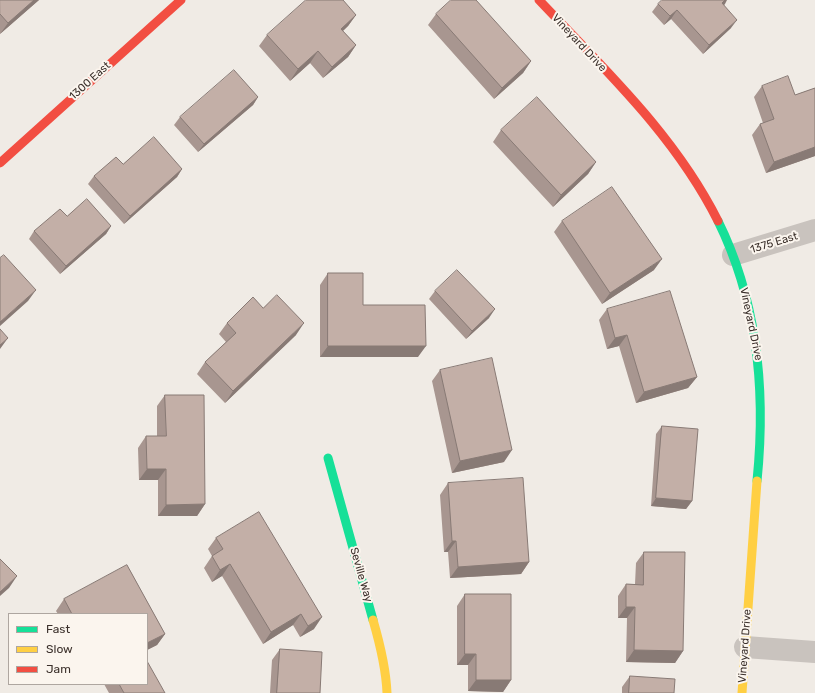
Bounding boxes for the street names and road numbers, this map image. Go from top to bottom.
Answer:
street label: Vineyard Drive [549,11,609,75]
street label: 1300 East [67,59,113,103]
street label: 1375 East [749,230,799,256]
street label: Vineyard Drive [737,286,765,362]
street label: Seville Way [347,546,375,604]
street label: Vineyard Drive [736,609,754,683]

